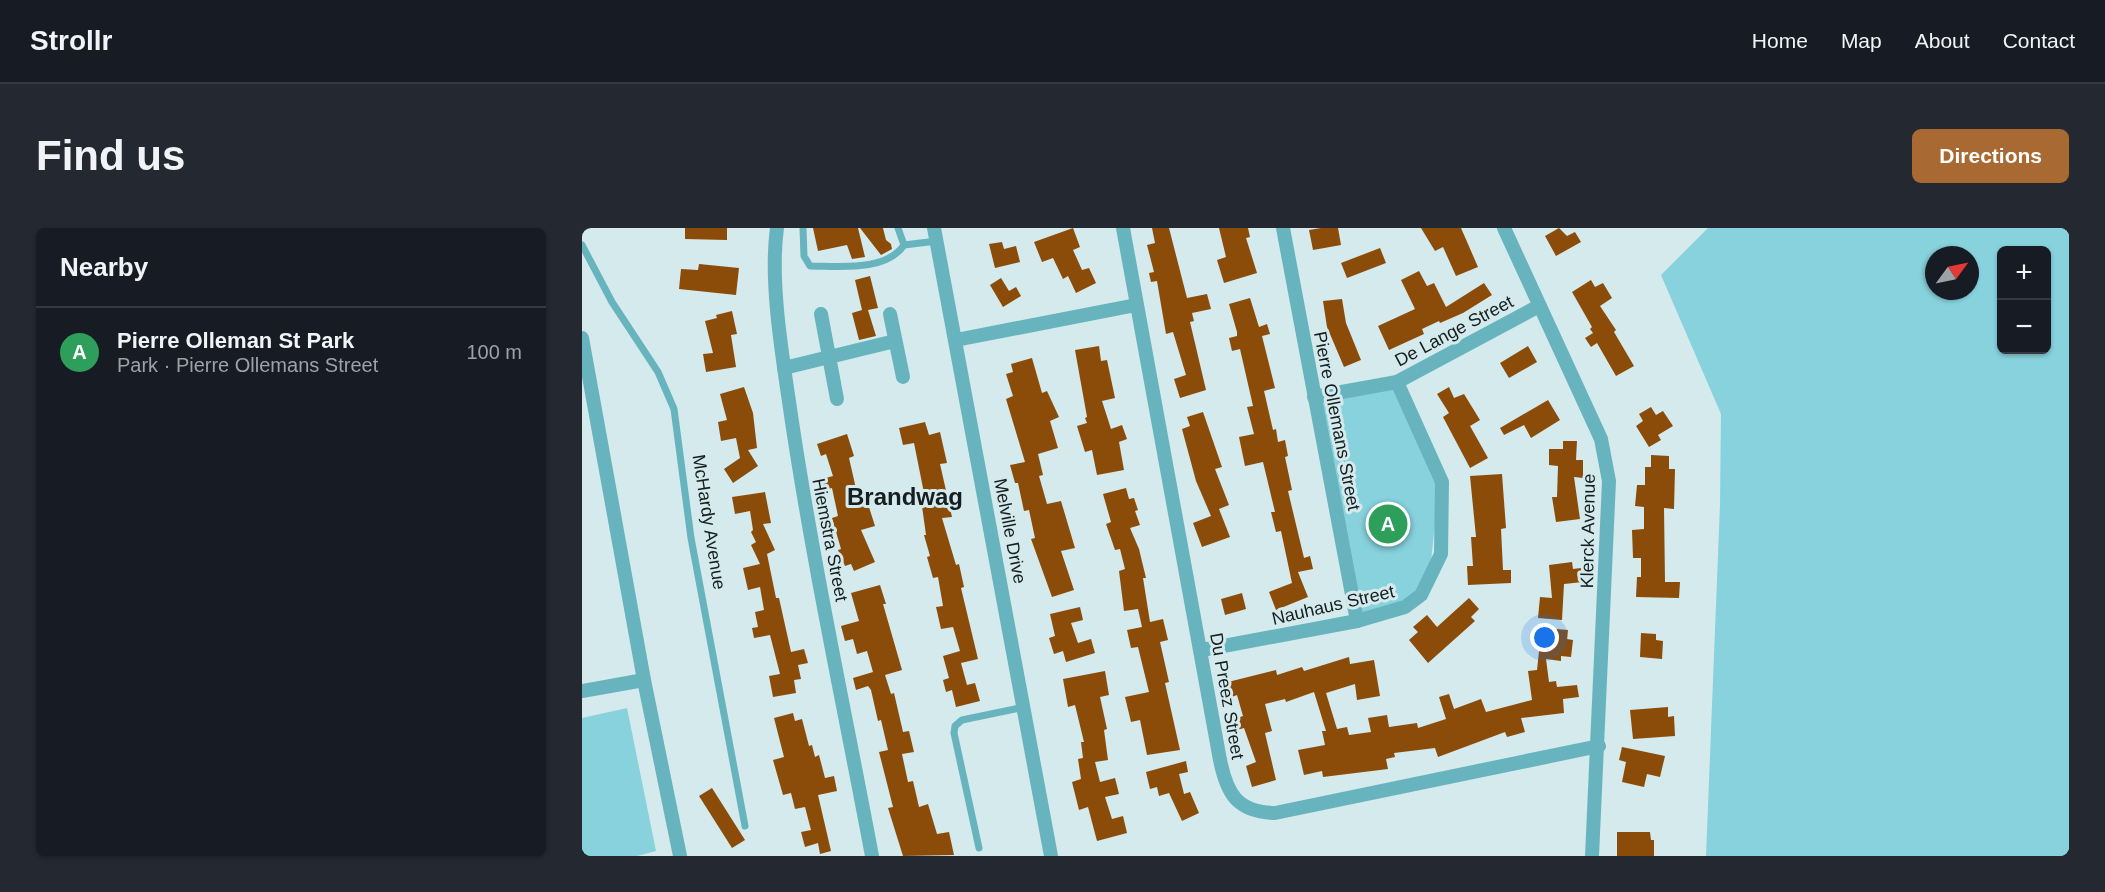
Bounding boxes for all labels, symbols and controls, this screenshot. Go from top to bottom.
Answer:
text: Strollr [30,25,112,56]
text: Home [1752,29,1808,52]
text: Map [1841,29,1882,52]
text: About [1915,29,1970,52]
text: Contact [2003,29,2075,52]
button: Directions [1912,129,2069,183]
text: Find us [36,132,185,179]
north arrow [1925,246,1979,300]
map controls [1997,246,2051,354]
button: + [1997,246,2051,300]
text: Nearby [60,252,148,282]
street label: De Lange Street [1391,291,1517,371]
button: − [1997,300,2051,354]
text: Pierre Olleman St Park [117,328,354,353]
street label: Pierre Ollemans Street [1310,330,1364,512]
text: A [72,341,87,363]
text: 100 m [466,341,522,363]
text: Park · Pierre Ollemans Street [117,354,378,376]
street label: McHardy Avenue [688,453,730,591]
street label: Klerck Avenue [1577,473,1599,589]
street label: Hiemstra Street [808,477,852,603]
street label: Melville Drive [990,477,1030,585]
district label: Brandwag [847,483,963,510]
pin: A [1368,502,1408,546]
street label: Nauhaus Street [1270,581,1396,629]
your location [1530,623,1559,652]
street label: Du Preez Street [1206,631,1248,761]

